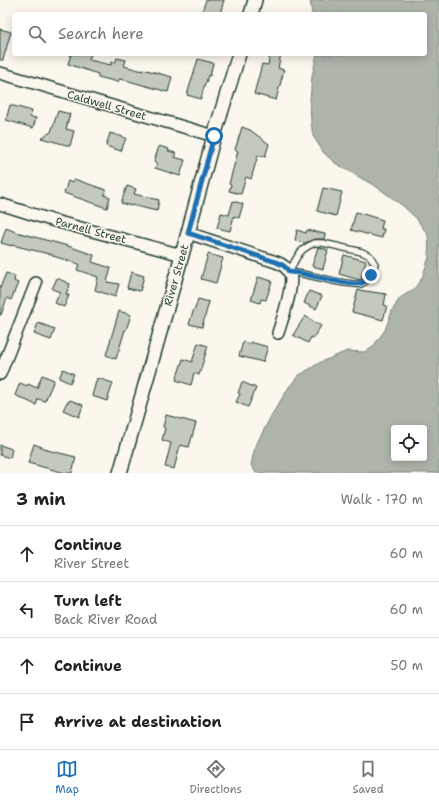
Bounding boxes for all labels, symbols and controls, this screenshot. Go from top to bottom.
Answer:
search box [12,12,427,56]
icon: search [26,23,48,45]
text: Search here [58,24,144,44]
street label: Caldwell Street [66,87,148,124]
route start [205,127,223,145]
street label: Parnell Street [54,214,128,247]
street label: River Street [161,242,193,308]
route end [362,266,380,284]
map controls [391,425,427,461]
button: locate [391,425,427,461]
text: 3 min [16,488,66,510]
text: Walk · 170 m [341,491,423,508]
text: Continue [54,535,122,555]
icon: ahead [16,543,38,565]
text: 60 m [390,545,423,562]
text: River Street [54,555,129,572]
text: Turn left [54,591,122,611]
icon: left [16,599,38,621]
text: 60 m [390,601,423,618]
text: Back River Road [54,611,157,628]
icon: ahead [16,655,38,677]
text: Continue [54,656,122,676]
text: 50 m [390,657,423,674]
icon: arrive [16,711,38,733]
text: Arrive at destination [54,712,222,732]
tab: Map [55,758,79,797]
tab: Directions [189,758,242,797]
tab: Saved [352,758,384,797]

